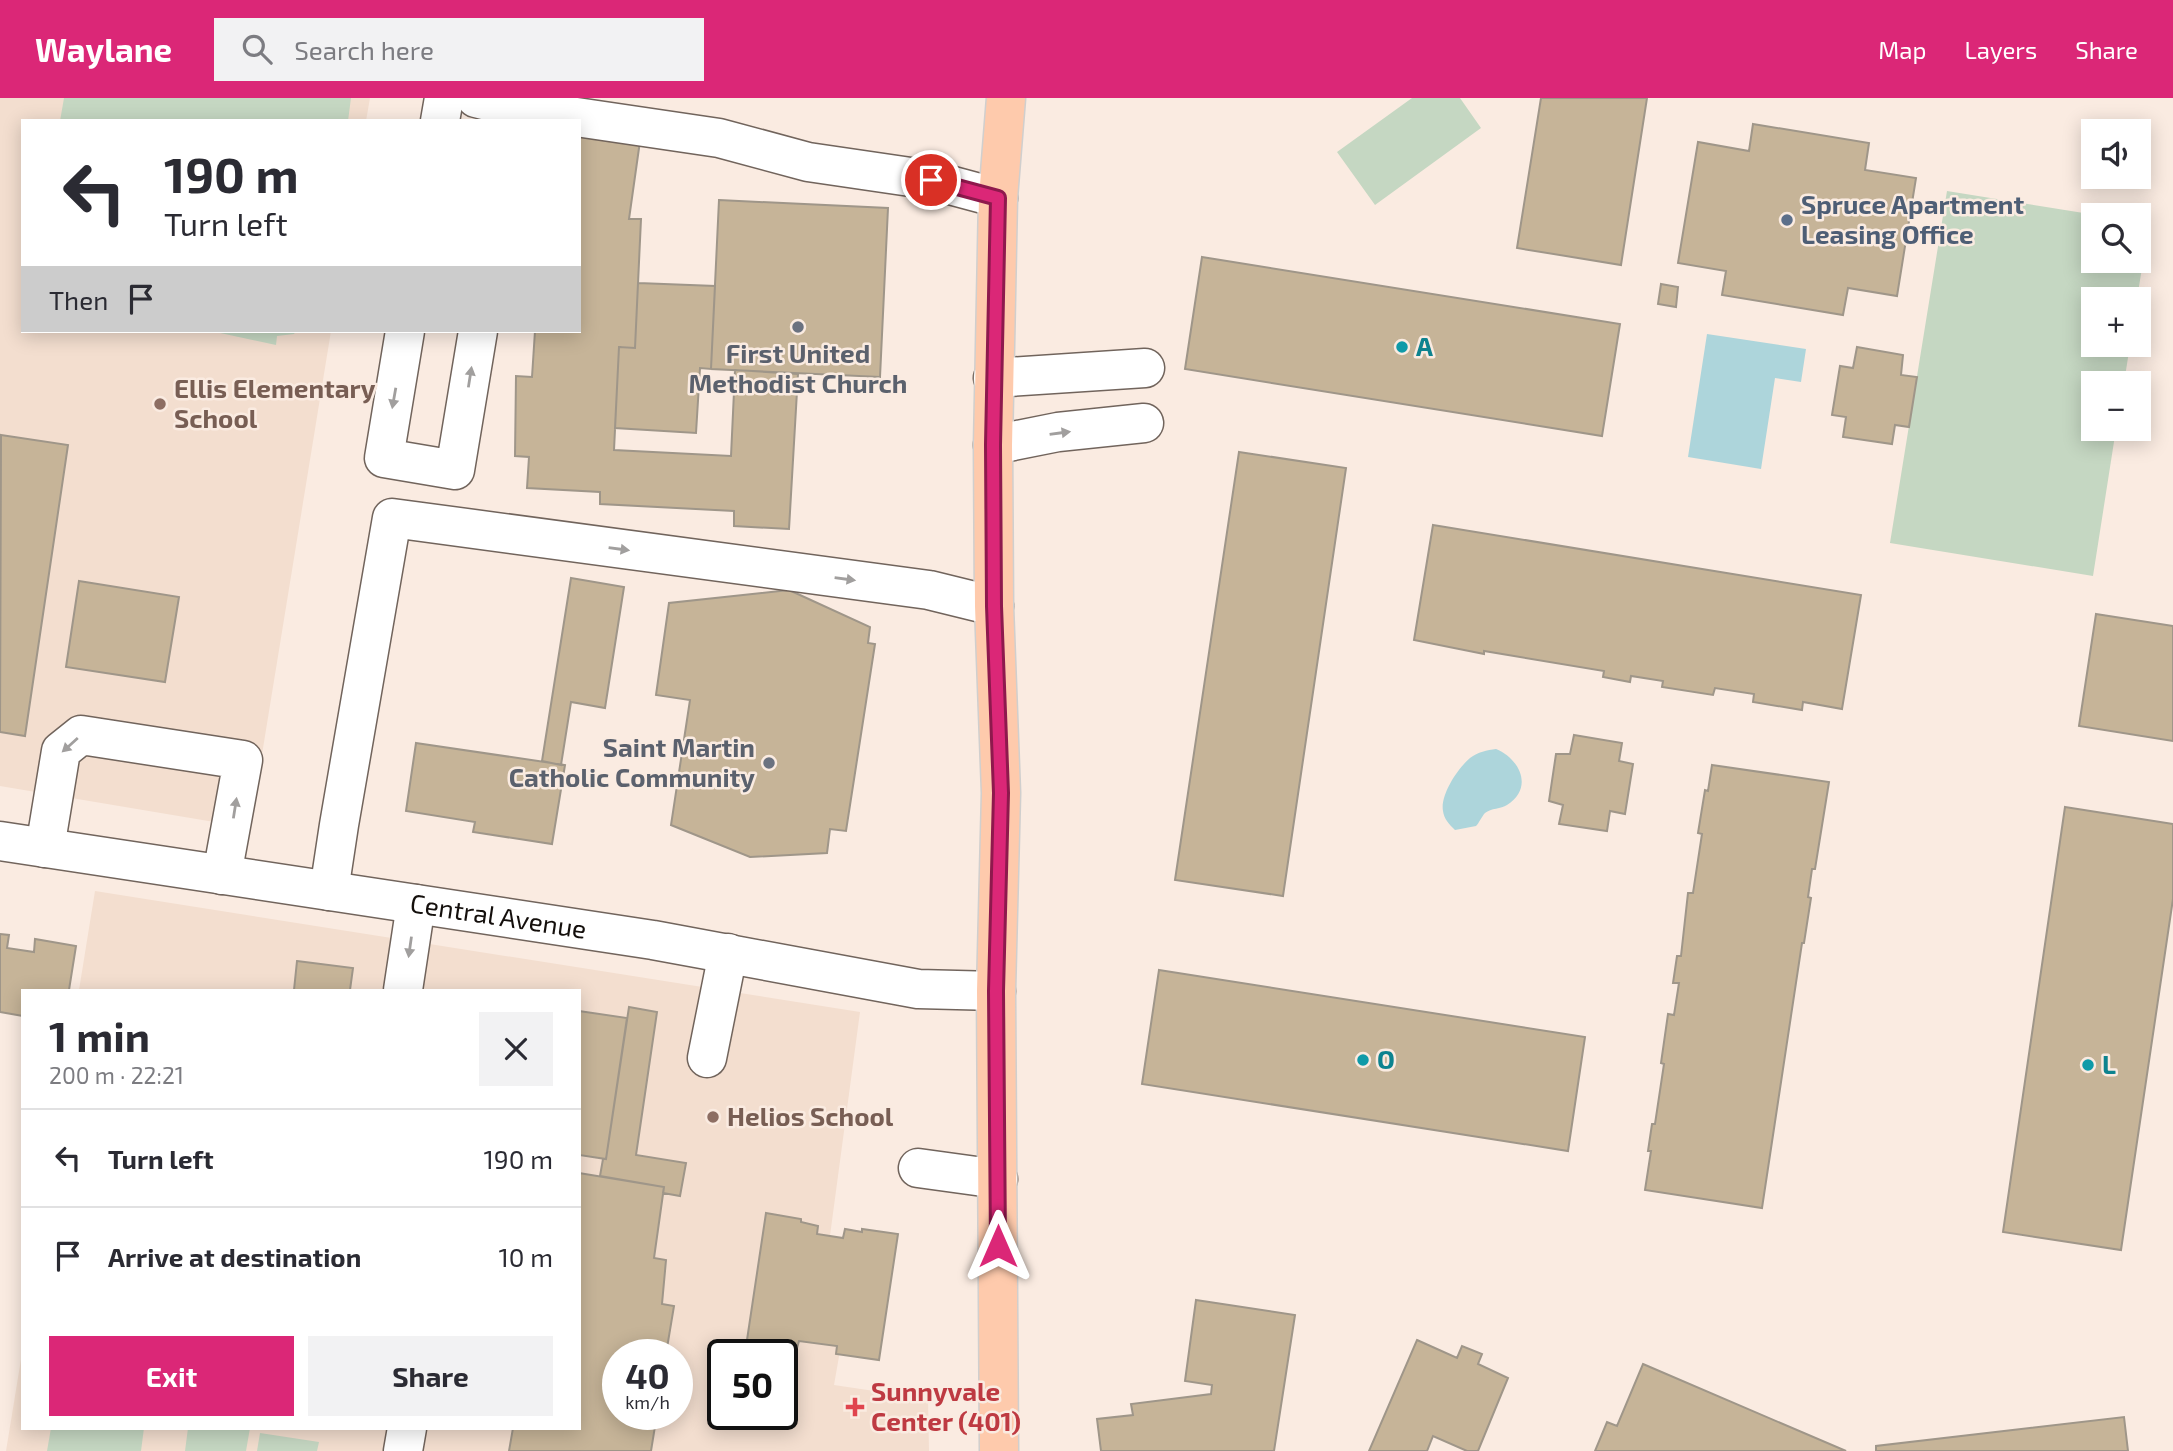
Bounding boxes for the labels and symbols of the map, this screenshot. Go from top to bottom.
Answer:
pin [901,150,961,210]
place label: Spruce Apartment Leasing Office [1801,188,2024,249]
marker: Spruce Apartment Leasing Office [1779,212,1795,228]
marker: First United Methodist Church [790,319,806,335]
place label: A [1416,330,1433,361]
place label: First United Methodist Church [689,337,907,398]
marker: A [1394,339,1410,355]
one-way arrow [465,365,476,387]
place label: Ellis Elementary School [174,372,376,433]
one-way arrow [388,387,399,409]
marker: Ellis Elementary School [152,396,168,412]
one-way arrow [1049,427,1071,438]
one-way arrow [608,543,630,554]
one-way arrow [834,573,856,584]
place label: Saint Martin Catholic Community [509,731,755,793]
one-way arrow [61,737,78,753]
marker: Saint Martin Catholic Community [761,755,777,771]
one-way arrow [230,797,241,819]
street label: Central Avenue [408,886,589,944]
one-way arrow [404,936,415,958]
place label: O [1377,1043,1395,1074]
place label: L [2102,1048,2116,1079]
marker: O [1355,1052,1371,1068]
marker: L [2080,1057,2096,1073]
place label: Helios School [727,1100,894,1131]
marker: Helios School [705,1109,721,1125]
position arrow [961,1209,1035,1283]
speed limit sign: 50 [707,1339,798,1430]
place label: Sunnyvale Center (401) [871,1375,1021,1436]
marker: Sunnyvale Center (401) [845,1397,865,1417]

